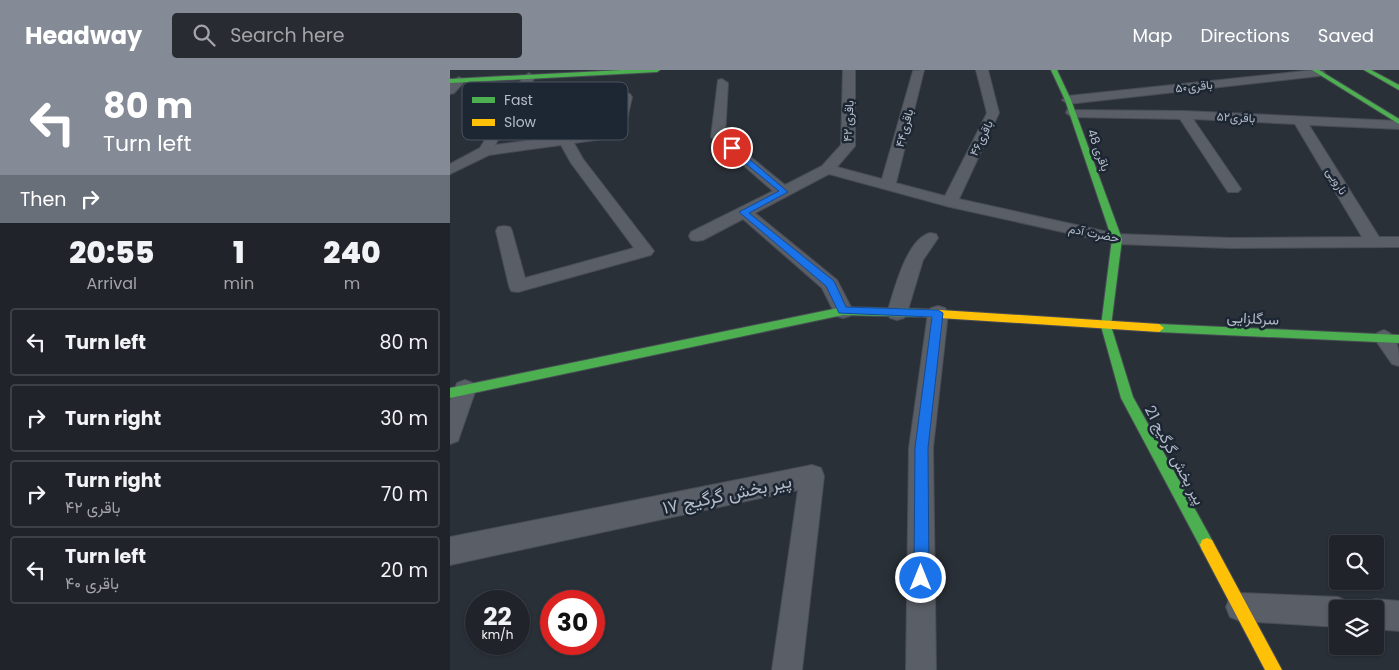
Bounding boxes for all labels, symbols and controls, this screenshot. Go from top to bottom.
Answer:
search box [172,13,522,58]
text: Headway [25,19,142,52]
icon: search [190,21,218,49]
text: Search here [230,22,345,49]
text: Map [1133,23,1172,48]
text: Directions [1200,23,1290,48]
text: Saved [1318,23,1374,48]
street label: باقری۵۰ [1175,76,1213,96]
text: 80 m [103,81,193,130]
legend [462,82,628,140]
icon: left [20,90,85,155]
text: Fast [504,90,533,110]
street label: باقری ۴۲ [838,100,858,142]
street label: باقری۴۴ [891,107,917,149]
street label: باقری۵۲ [1216,108,1256,126]
text: Slow [504,112,537,132]
street label: باقری۴۶ [965,117,997,159]
pin [711,127,753,169]
street label: باقری 48 [1084,127,1114,173]
text: Turn left [103,128,191,159]
icon: arrive [718,134,746,162]
street label: نارویی [1322,164,1352,198]
icon: right [76,185,104,213]
text: Then [20,186,66,213]
street label: حضرت آدم [1067,220,1121,246]
text: 20:55 [69,231,154,274]
text: 1 [233,231,245,274]
text: 240 [323,231,381,274]
text: Arrival [87,272,137,295]
text: min [223,272,254,295]
text: m [344,272,360,295]
street label: سرگلزایی [1226,306,1280,330]
icon: left [22,328,50,356]
text: Turn left [65,329,146,356]
text: 80 m [379,329,428,356]
street label: پیر بخش گرگیج 21 [1139,402,1210,509]
icon: right [22,404,50,432]
text: Turn right [65,405,161,432]
text: 30 m [380,405,428,432]
text: Turn right [65,467,161,494]
street label: پیر بخش گرگیج ۱۷ [660,468,794,520]
icon: right [22,480,50,508]
text: 70 m [381,481,428,508]
text: باقری ۴۲ [65,496,120,519]
map controls [1329,535,1384,655]
button: search [1329,535,1384,590]
text: Turn left [65,543,146,570]
position arrow [894,551,946,603]
icon: left [22,556,50,584]
text: 20 m [380,557,428,584]
text: باقری ۴۰ [65,572,119,595]
speed limit sign: 30 [540,590,605,655]
text: 22 [483,599,512,634]
button: layers [1329,600,1384,655]
text: km/h [482,626,513,643]

